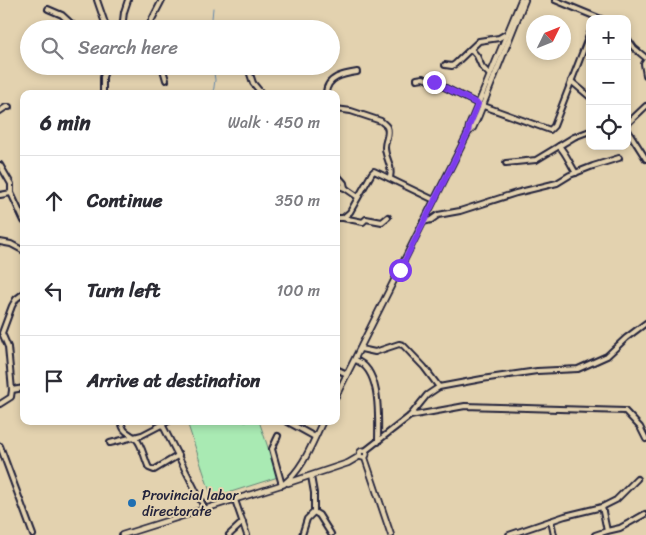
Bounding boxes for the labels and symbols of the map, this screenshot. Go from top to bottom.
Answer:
north arrow [526,15,571,60]
route end [423,71,446,94]
route start [389,259,412,282]
place label: Provincial labor directorate [142,483,239,524]
marker: Provincial labor directorate [126,497,138,509]

